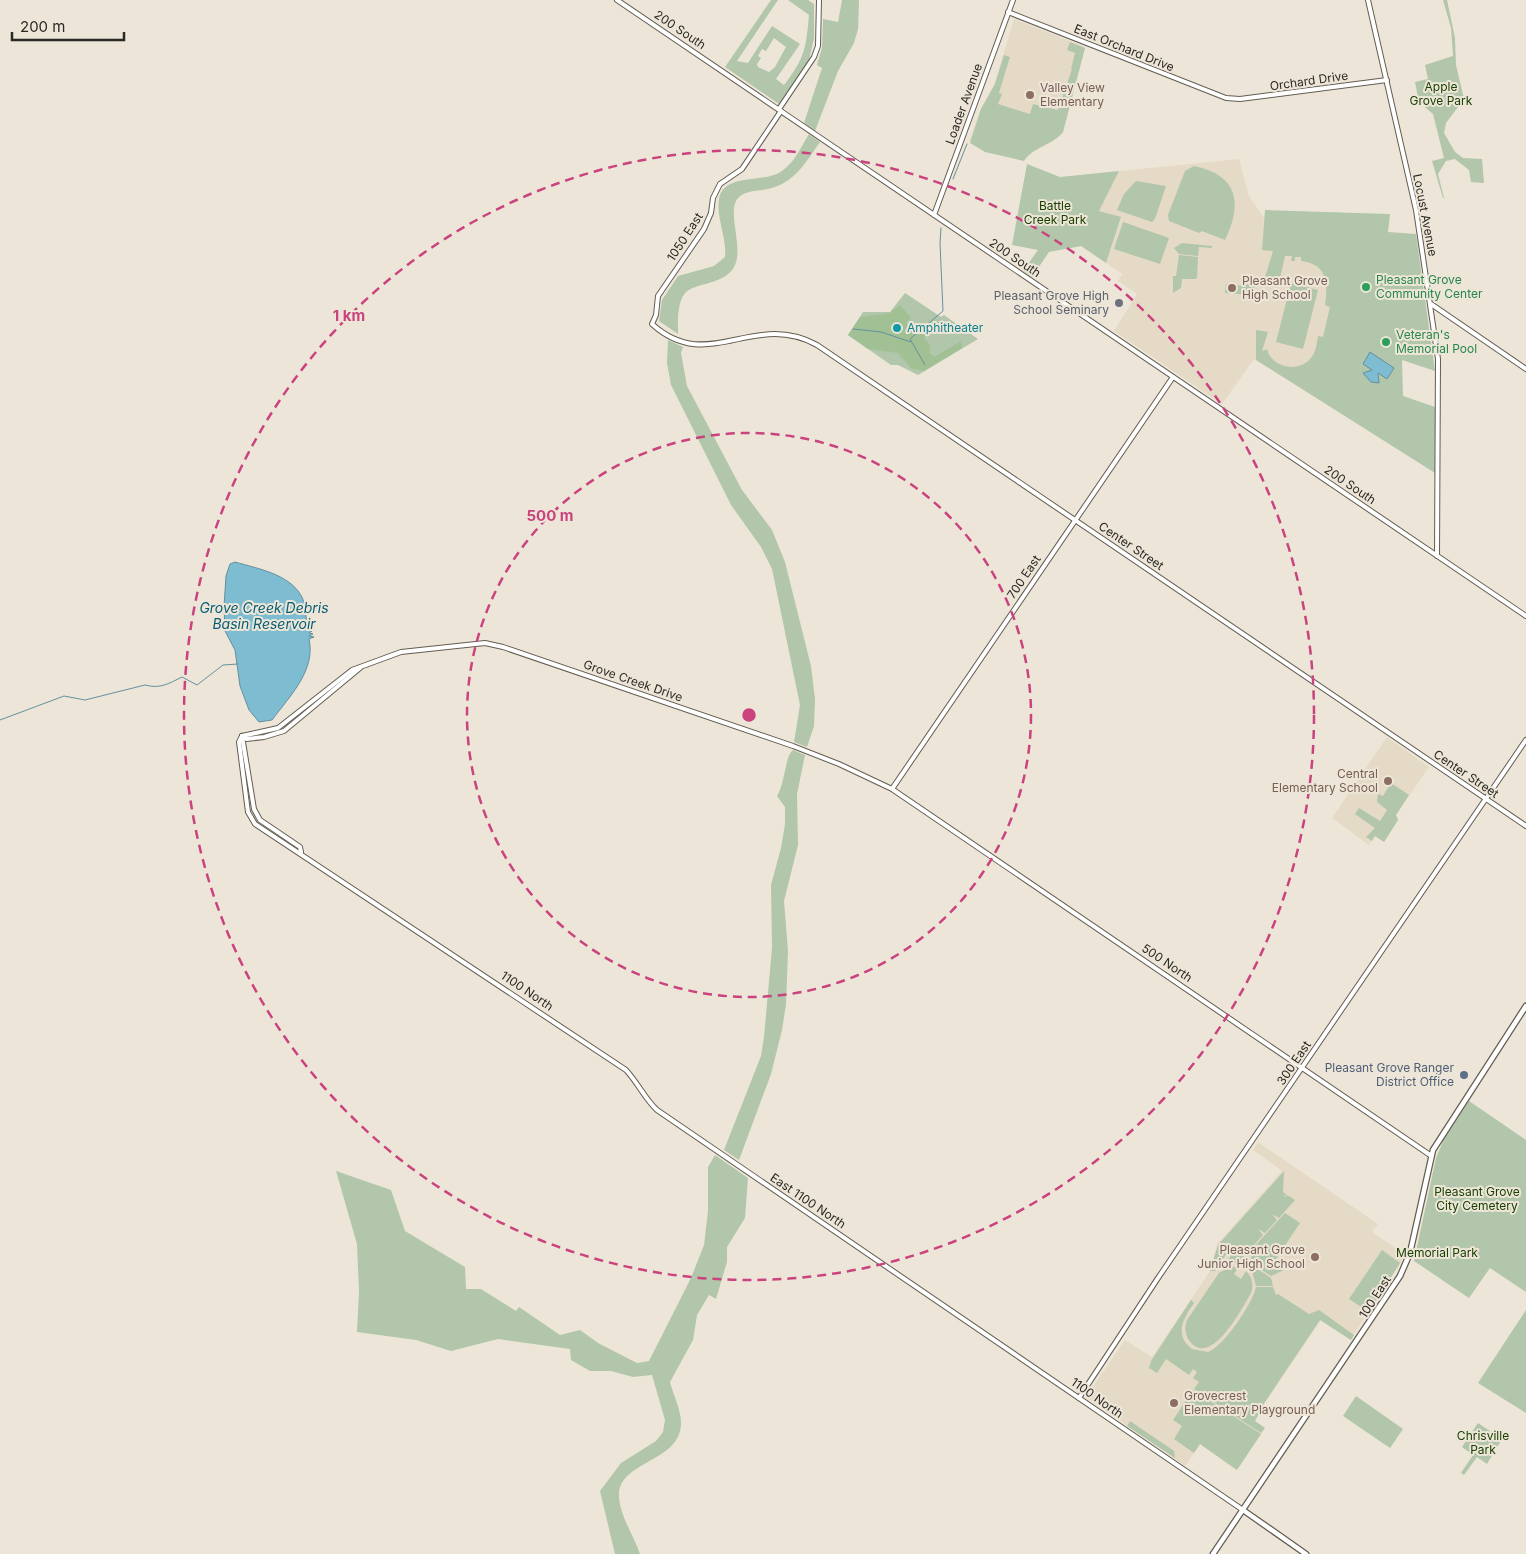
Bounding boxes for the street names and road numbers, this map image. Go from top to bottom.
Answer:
street label: 200 South [652,7,709,52]
street label: East Orchard Drive [1072,21,1176,74]
street label: Loader Avenue [942,61,985,146]
street label: Orchard Drive [1269,68,1349,93]
street label: Locust Avenue [1410,172,1441,257]
street label: 1050 East [663,210,706,264]
street label: 200 South [987,235,1044,280]
street label: 200 South [1322,462,1379,507]
street label: Center Street [1096,518,1167,573]
street label: 700 East [1004,552,1044,601]
street label: Grove Creek Drive [582,657,685,705]
street label: Center Street [1431,746,1502,801]
street label: 500 North [1139,940,1195,985]
street label: 1100 North [498,968,556,1014]
street label: 300 East [1273,1038,1314,1088]
street label: East 1100 North [768,1170,849,1231]
street label: 100 East [1355,1273,1394,1321]
street label: 1100 North [1068,1374,1126,1421]

